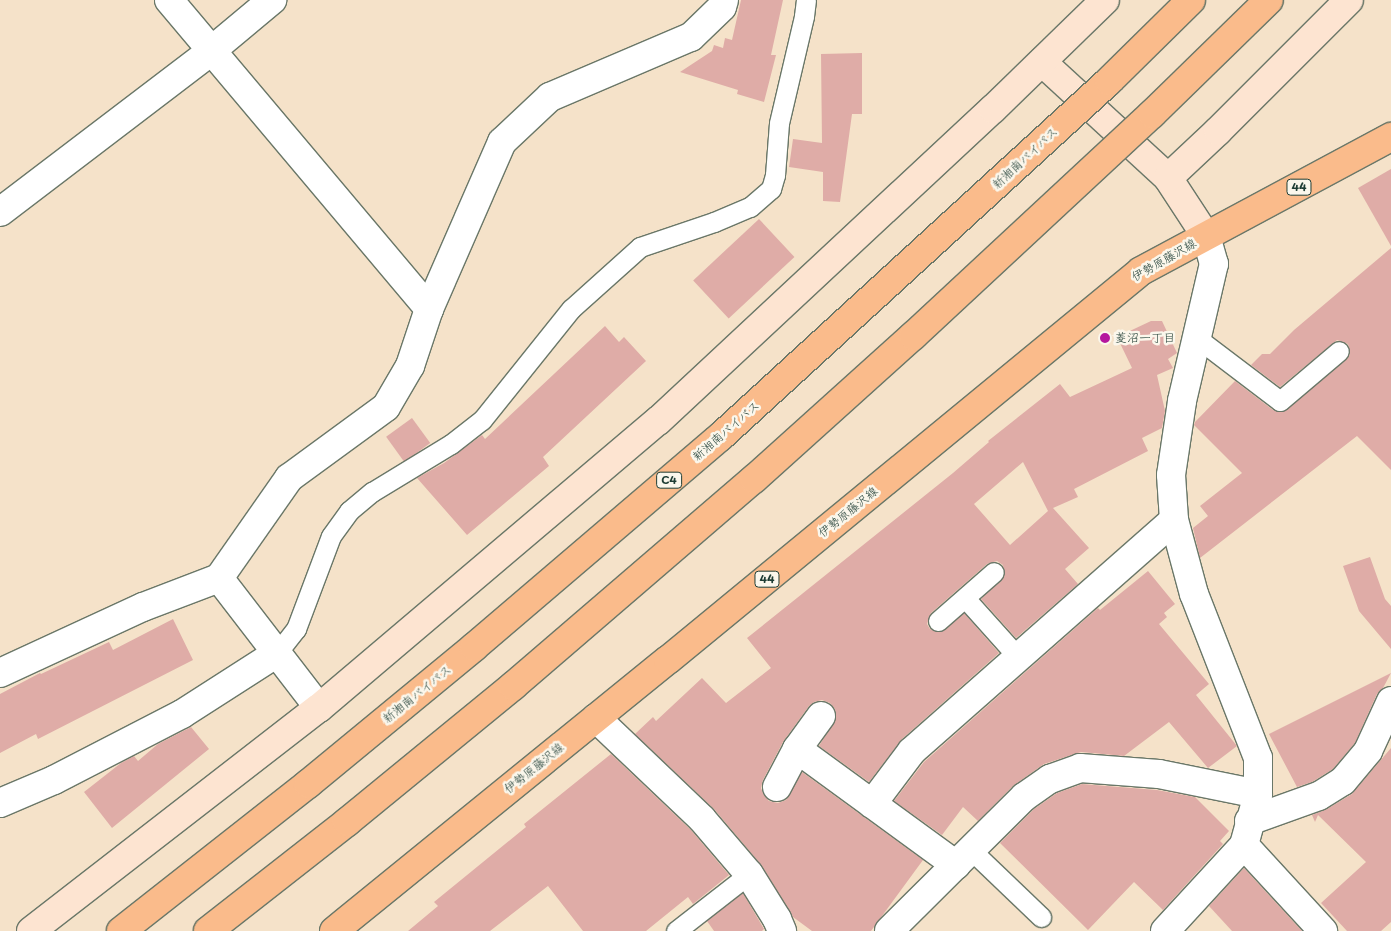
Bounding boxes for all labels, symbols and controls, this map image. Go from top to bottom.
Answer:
street label: 新湘南バイパス [989,124,1061,192]
road number: 44 [1285,178,1313,196]
street label: 伊勢原藤沢線 [1129,236,1199,284]
place label: 菱沼一丁目 [1115,331,1175,345]
marker: 菱沼一丁目 [1099,332,1111,344]
street label: 新湘南バイパス [690,398,762,464]
road number: C4 [655,472,683,488]
street label: 伊勢原藤沢線 [815,484,881,540]
road number: 44 [753,570,781,588]
street label: 新湘南バイパス [380,662,454,726]
street label: 伊勢原藤沢線 [501,740,567,796]

